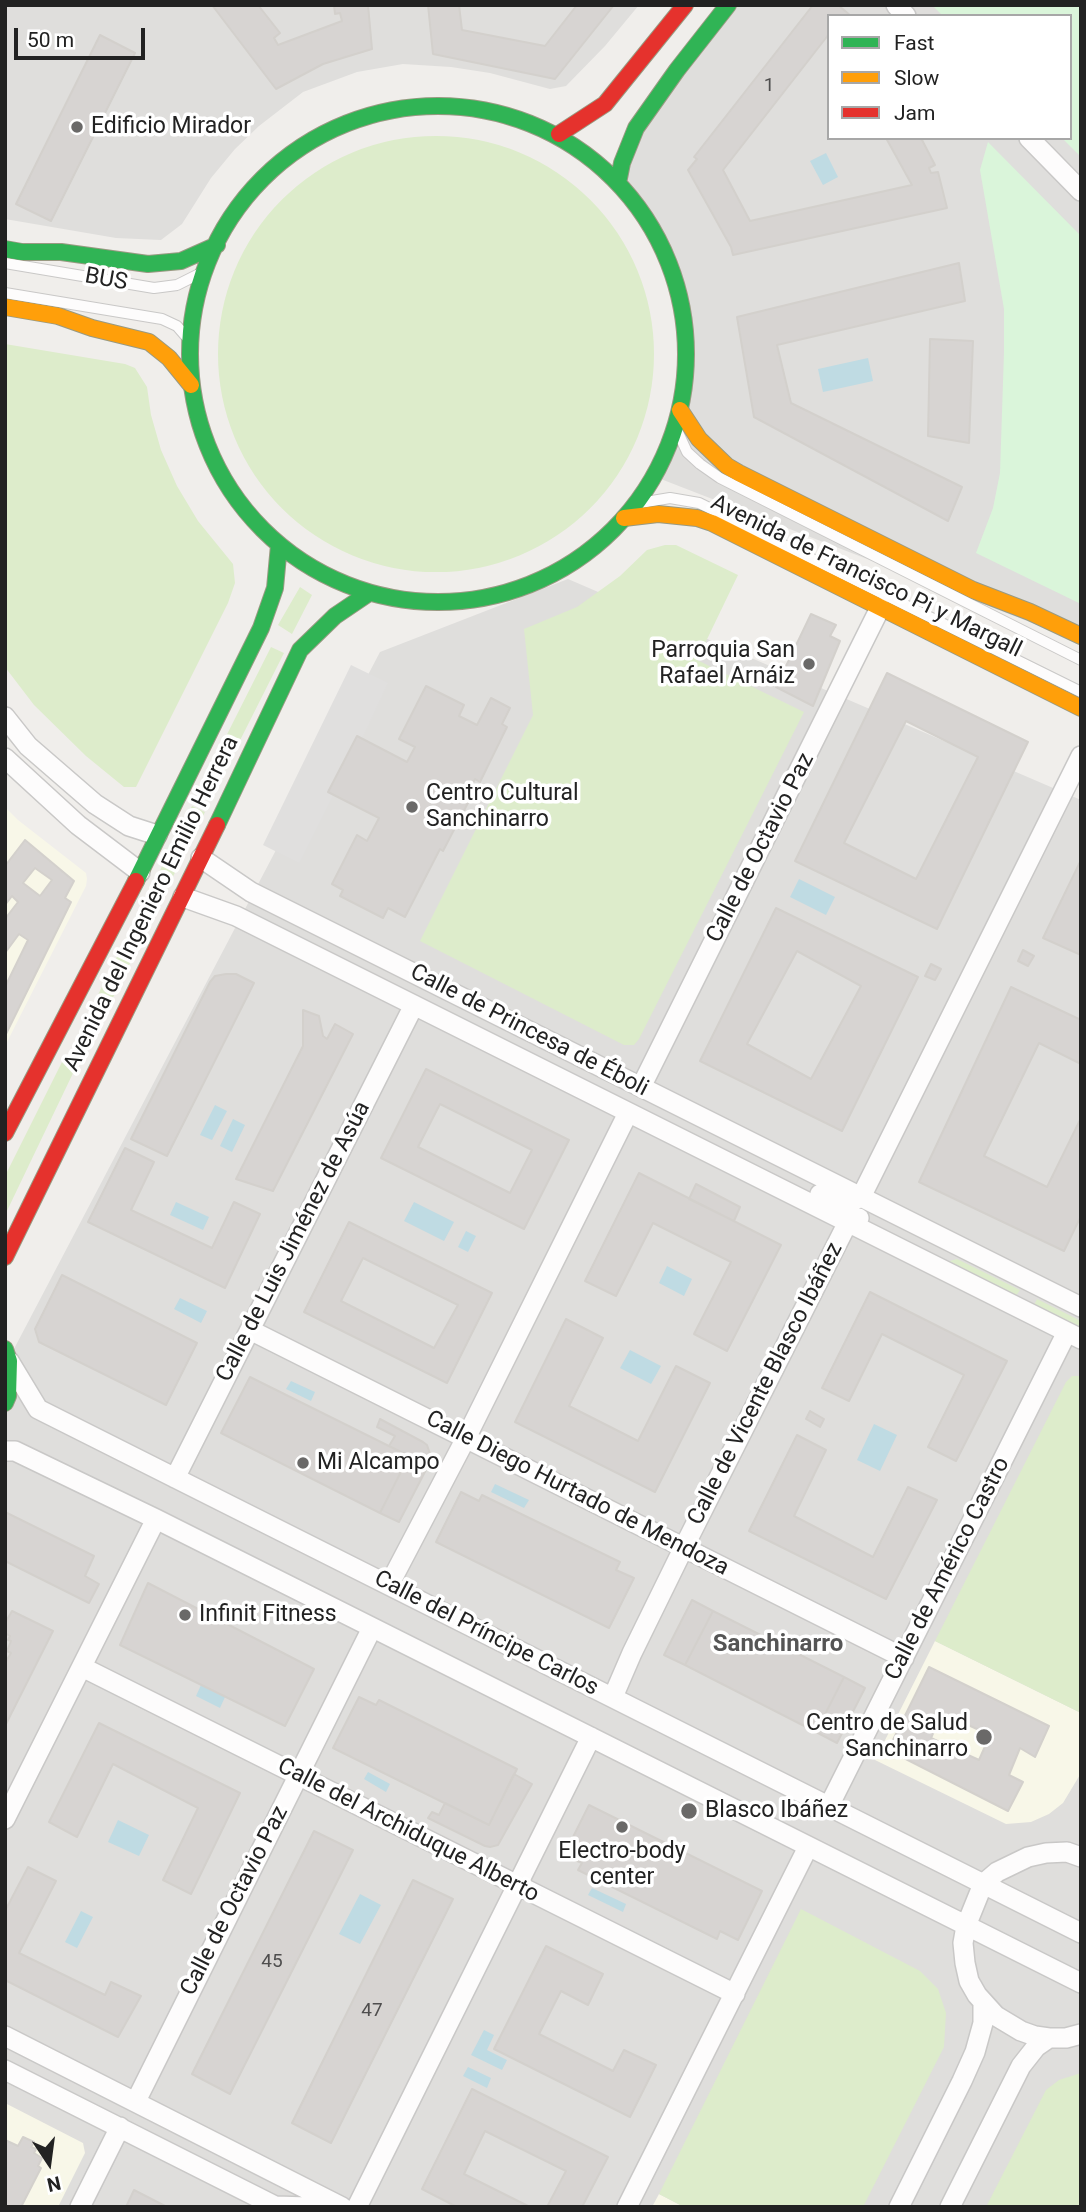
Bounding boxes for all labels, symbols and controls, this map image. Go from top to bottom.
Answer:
scale bar [18,14,149,58]
legend [827,14,1072,140]
text: 50 m [27,28,74,52]
text: Fast [894,31,934,55]
text: Slow [894,66,939,90]
house number: 1 [764,75,774,97]
text: Jam [894,101,935,125]
place label: Edificio Mirador [91,113,251,141]
marker: Edificio Mirador [69,119,85,135]
street label: BUS [82,263,130,297]
street label: Avenida de Francisco Pi y Margall [706,490,1026,664]
place label: Parroquia San Rafael Arnáiz [651,637,795,691]
marker: Parroquia San Rafael Arnáiz [801,656,817,672]
street label: Avenida del Ingeniero Emilio Herrera [59,732,245,1076]
street label: Calle de Octavio Paz [701,749,821,947]
place label: Centro Cultural Sanchinarro [426,780,579,834]
marker: Centro Cultural Sanchinarro [404,799,420,815]
street label: Calle de Princesa de Éboli [405,959,653,1103]
street label: Calle de Luis Jiménez de Asúa [211,1097,377,1387]
street label: Calle de Vicente Blasco Ibáñez [683,1238,849,1530]
street label: Calle Diego Hurtado de Mendoza [421,1405,733,1583]
place label: Mi Alcampo [317,1449,440,1477]
street label: Calle de Américo Castro [880,1453,1016,1685]
marker: Mi Alcampo [295,1455,311,1471]
street label: Calle del Príncipe Carlos [369,1565,603,1703]
place label: Infinit Fitness [199,1601,337,1629]
marker: Infinit Fitness [177,1607,193,1623]
district label: Sanchinarro [713,1631,843,1659]
place label: Centro de Salud Sanchinarro [806,1710,968,1764]
marker: Centro de Salud Sanchinarro [974,1727,994,1747]
street label: Calle del Archiduque Alberto [273,1753,543,1909]
place label: Blasco Ibáñez [705,1797,848,1825]
marker: Blasco Ibáñez [679,1801,699,1821]
street label: Calle de Octavio Paz [175,1802,295,2000]
marker: Electro-body center [614,1819,630,1835]
place label: Electro-body center [558,1838,686,1892]
house number: 45 [261,1951,283,1973]
house number: 47 [361,2000,383,2022]
north arrow [14,2128,84,2198]
text: N [45,2171,63,2197]

